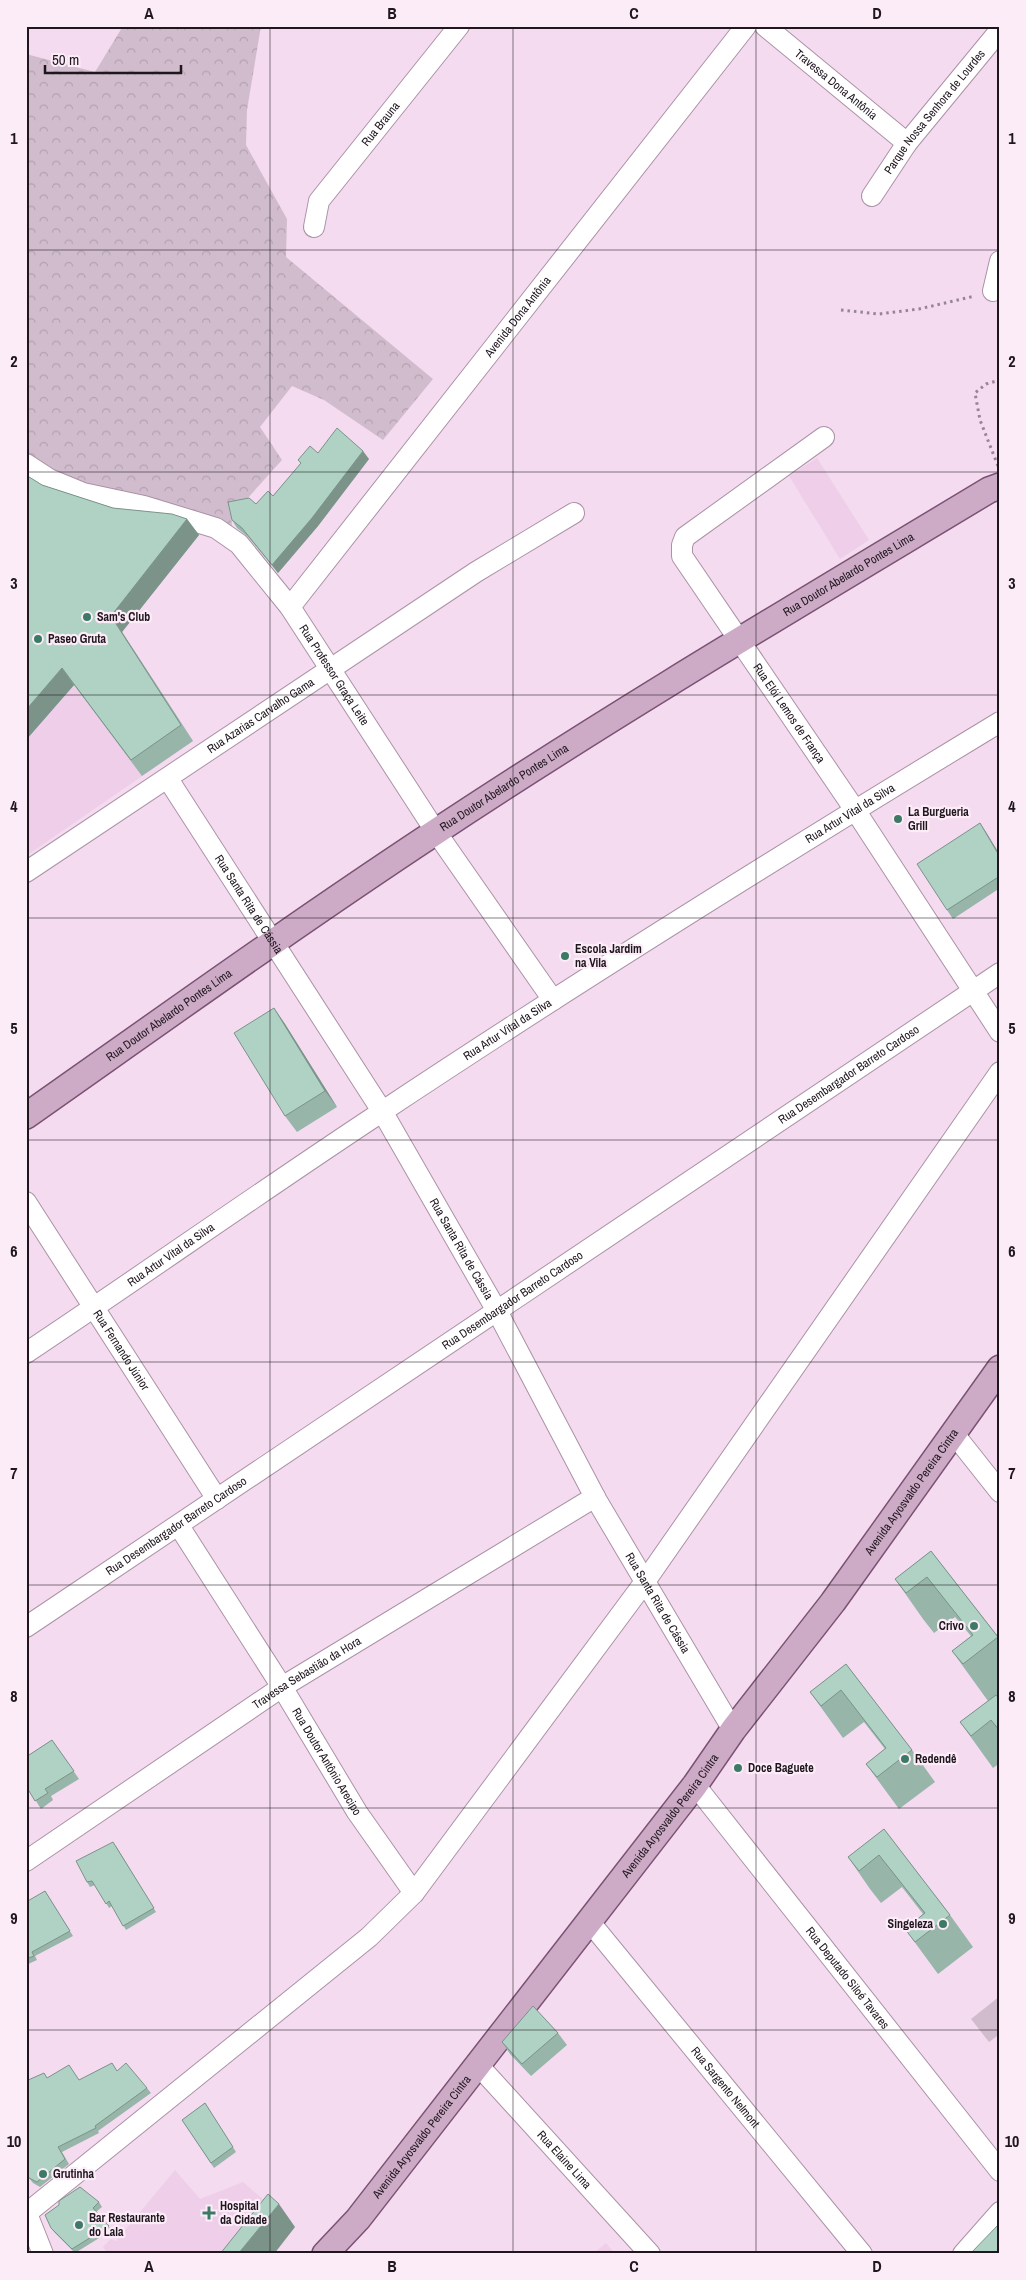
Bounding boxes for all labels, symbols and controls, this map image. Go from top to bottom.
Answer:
text: A [144,2,154,24]
text: B [387,2,397,24]
text: C [629,2,639,24]
text: D [872,2,882,24]
scale bar [45,42,181,74]
street label: Travessa Dona Antônia [791,46,881,124]
street label: Parque Nossa Senhora de Lourdes [881,46,989,177]
text: 50 m [52,49,79,70]
street label: Rua Brauna [358,98,404,150]
text: 1 [10,127,18,149]
text: 1 [1008,127,1016,149]
street label: Avenida Dona Antônia [480,273,555,361]
text: 2 [10,350,18,372]
text: 2 [1008,350,1016,372]
street label: Rua Doutor Abelardo Pontes Lima [780,529,917,620]
text: 3 [10,572,18,594]
text: 3 [1008,572,1016,594]
place label: Sam's Club [97,609,150,625]
marker: Sam's Club [81,611,93,623]
street label: Rua Professor Graça Leite [295,621,373,729]
place label: Paseo Gruta [48,631,107,647]
marker: Paseo Gruta [32,633,44,645]
street label: Rua Elói Lemos de França [749,660,829,767]
street label: Rua Azarias Carvalho Gama [204,674,318,757]
street label: Rua Doutor Abelardo Pontes Lima [437,740,572,835]
street label: Rua Artur Vital da Silva [802,780,898,847]
text: 4 [10,795,18,817]
text: 4 [1008,795,1016,817]
place label: La Burgueria Grill [908,804,969,834]
marker: La Burgueria Grill [892,813,904,825]
street label: Rua Santa Rita de Cássia [211,852,287,957]
place label: Escola Jardim na Vila [575,941,642,971]
marker: Escola Jardim na Vila [559,950,571,962]
street label: Rua Doutor Abelardo Pontes Lima [103,965,235,1065]
street label: Rua Artur Vital da Silva [460,995,555,1064]
text: 5 [10,1017,18,1039]
text: 5 [1008,1017,1016,1039]
street label: Rua Desembargador Barreto Cardoso [775,1021,922,1128]
street label: Rua Santa Rita de Cássia [426,1195,497,1303]
street label: Rua Artur Vital da Silva [124,1219,218,1290]
text: 6 [10,1240,18,1262]
text: 6 [1008,1240,1016,1262]
street label: Rua Desembargador Barreto Cardoso [439,1247,586,1353]
street label: Rua Fernando Júnior [89,1307,153,1394]
street label: Avenida Aryosvaldo Pereira Cintra [860,1425,962,1559]
text: 7 [10,1462,18,1484]
text: 7 [1008,1462,1016,1484]
street label: Rua Desembargador Barreto Cardoso [103,1473,250,1579]
street label: Rua Santa Rita de Cássia [622,1550,694,1657]
place label: Crivo [939,1618,964,1634]
marker: Crivo [968,1620,980,1632]
street label: Travessa Sebastião da Hora [249,1633,364,1713]
text: 8 [10,1685,18,1707]
text: 8 [1008,1685,1016,1707]
street label: Rua Doutor Antônio Arecipo [288,1705,365,1818]
street label: Avenida Aryosvaldo Pereira Cintra [617,1750,722,1882]
place label: Redendê [915,1751,957,1767]
marker: Redendê [899,1753,911,1765]
place label: Doce Baguete [748,1760,814,1776]
marker: Doce Baguete [732,1762,744,1774]
text: 9 [10,1907,18,1929]
text: 9 [1008,1907,1016,1929]
place label: Singeleza [888,1916,934,1932]
marker: Singeleza [937,1918,949,1930]
street label: Rua Deputado Siloé Tavares [802,1924,893,2033]
street label: Rua Sargento Nelmont [687,2043,763,2131]
street label: Avenida Aryosvaldo Pereira Cintra [368,2072,475,2203]
street label: Rua Elaine Lima [534,2127,595,2193]
text: 10 [7,2130,21,2152]
text: 10 [1005,2130,1019,2152]
place label: Grutinha [53,2166,95,2182]
marker: Grutinha [37,2168,49,2180]
place label: Hospital da Cidade [220,2198,268,2228]
marker: Hospital da Cidade [202,2206,216,2220]
place label: Bar Restaurante do Lala [89,2210,166,2240]
marker: Bar Restaurante do Lala [73,2219,85,2231]
text: A [144,2255,154,2277]
text: B [387,2255,397,2277]
text: C [629,2255,639,2277]
text: D [872,2255,882,2277]

